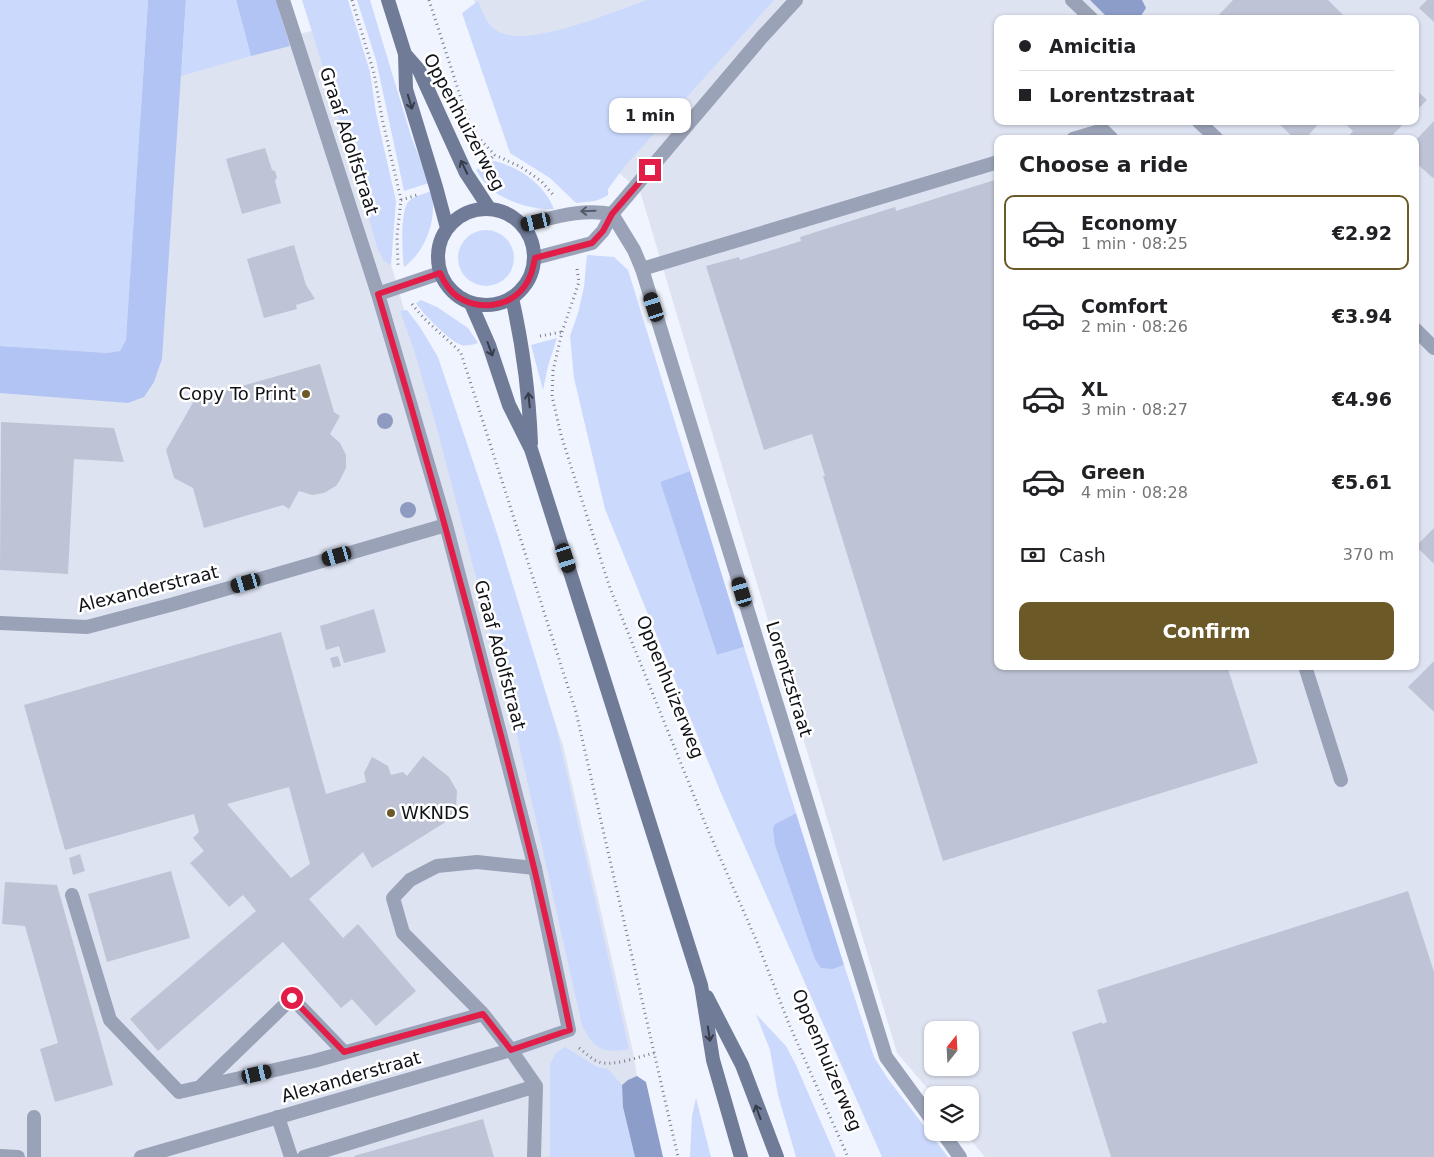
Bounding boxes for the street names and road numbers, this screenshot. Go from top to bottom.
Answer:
street label: Oppenhuizerweg [419,50,510,194]
street label: Graaf Adolfstraat [316,64,383,217]
street label: Alexanderstraat [75,561,220,616]
street label: Graaf Adolfstraat [470,578,531,732]
street label: Oppenhuizerweg [632,612,709,761]
street label: Lorentzstraat [762,619,817,739]
street label: Oppenhuizerweg [788,986,867,1134]
street label: Alexanderstraat [279,1047,423,1106]

